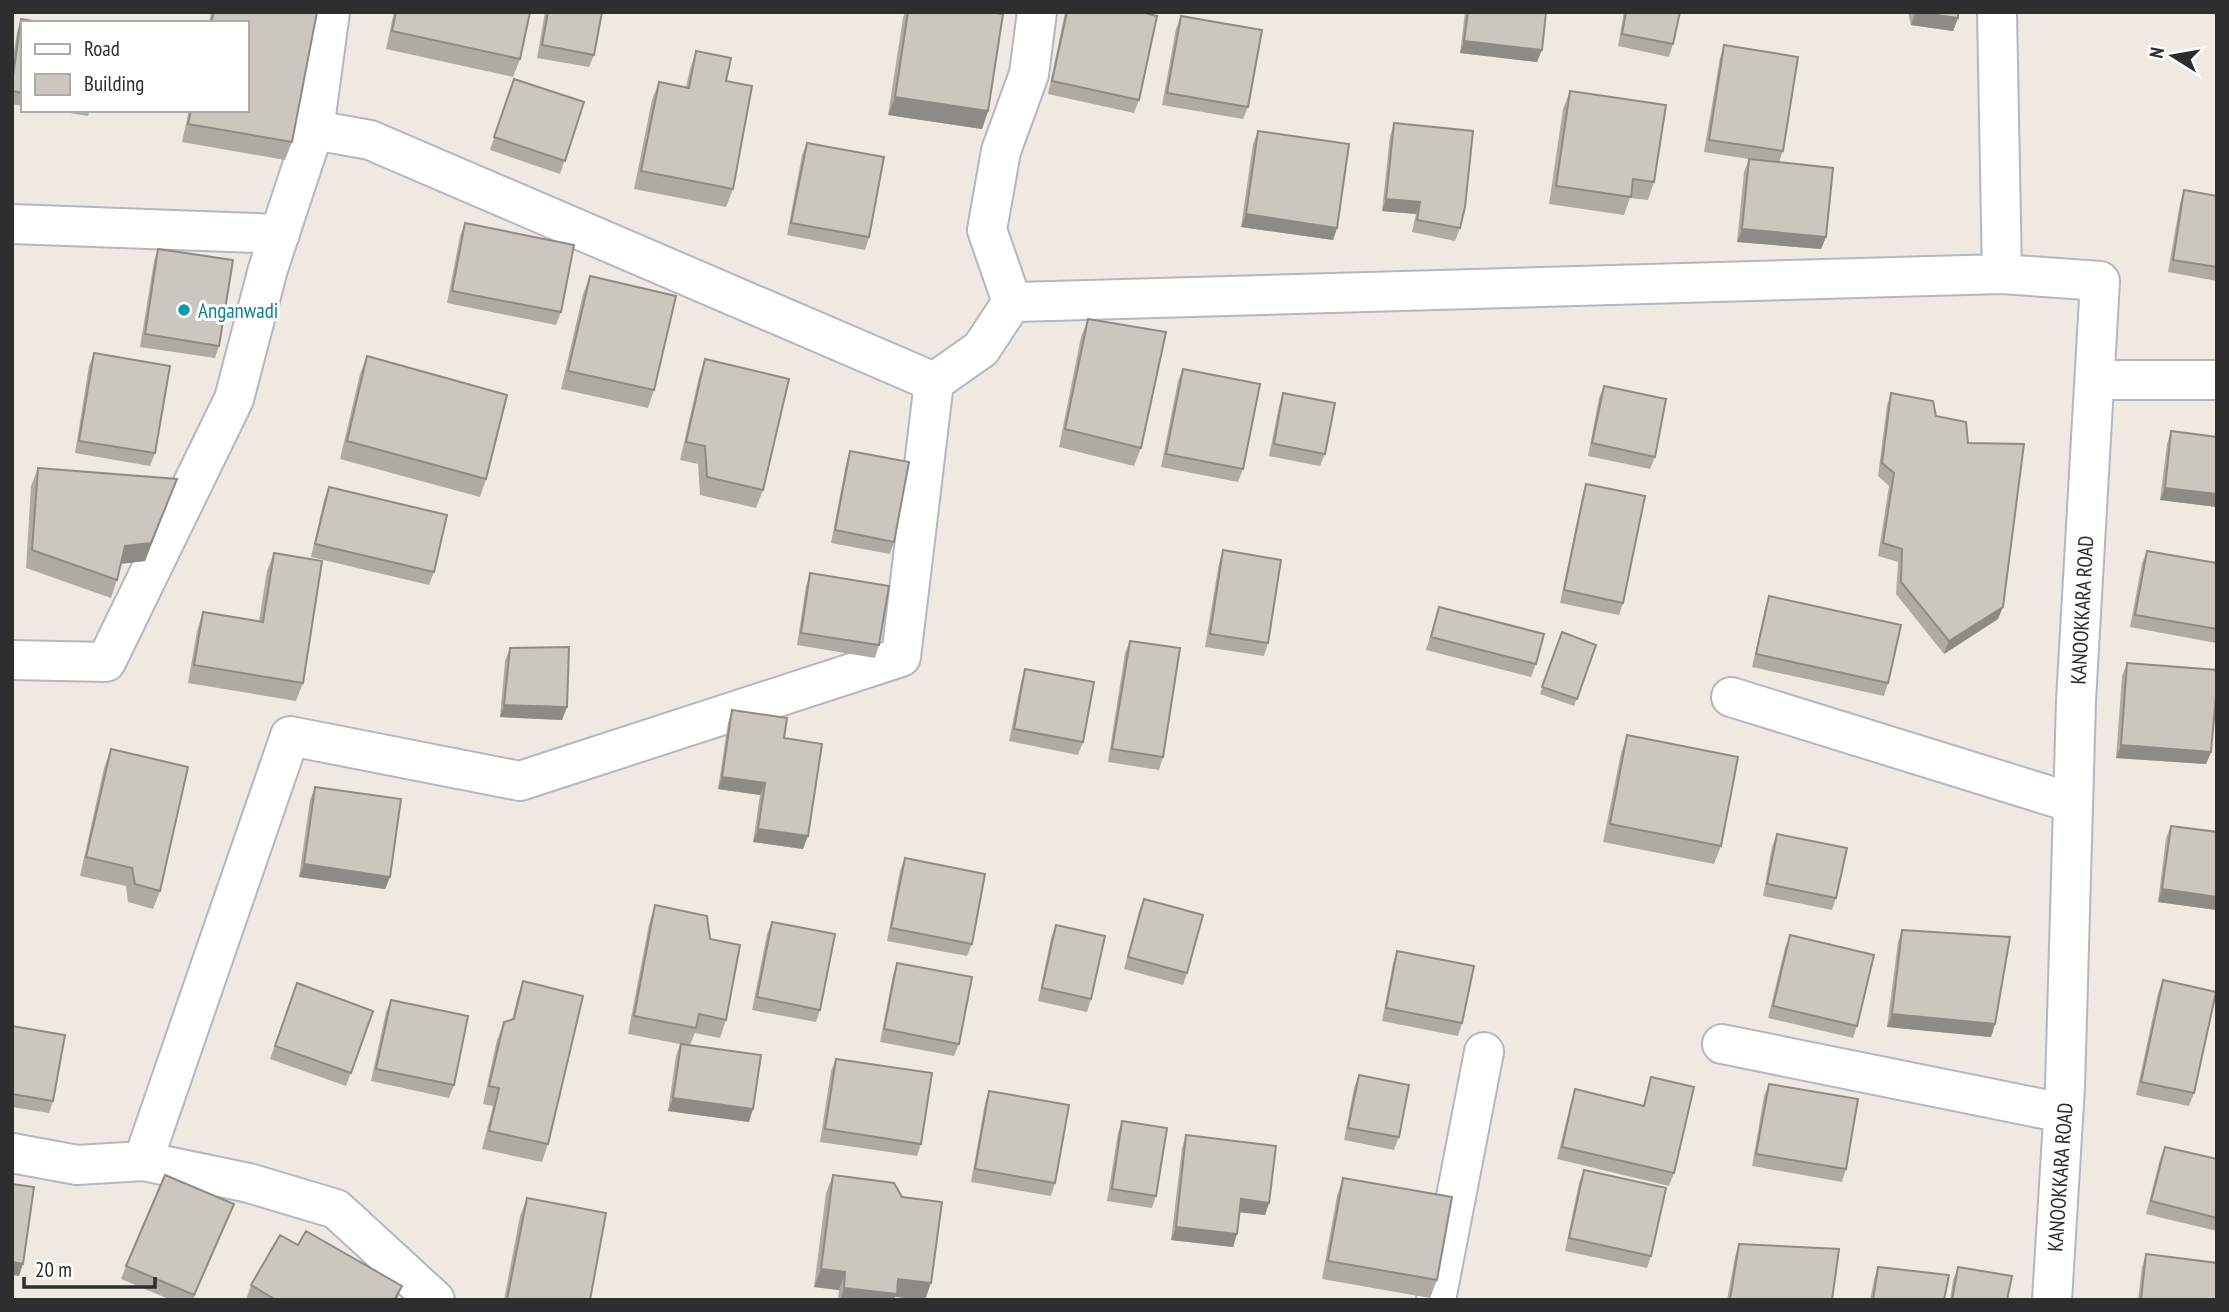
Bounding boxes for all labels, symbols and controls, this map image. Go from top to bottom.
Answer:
legend [21,21,248,112]
north arrow [2138,21,2208,91]
text: Road [84,35,120,62]
text: N [2144,45,2169,60]
text: Building [84,70,144,97]
place label: Anganwadi [198,297,278,324]
marker: Anganwadi [176,302,192,318]
street label: KANOOKKARA ROAD [2065,535,2099,685]
street label: KANOOKKARA ROAD [2041,1102,2079,1252]
scale bar [24,1246,156,1290]
text: 20 m [35,1256,72,1283]

